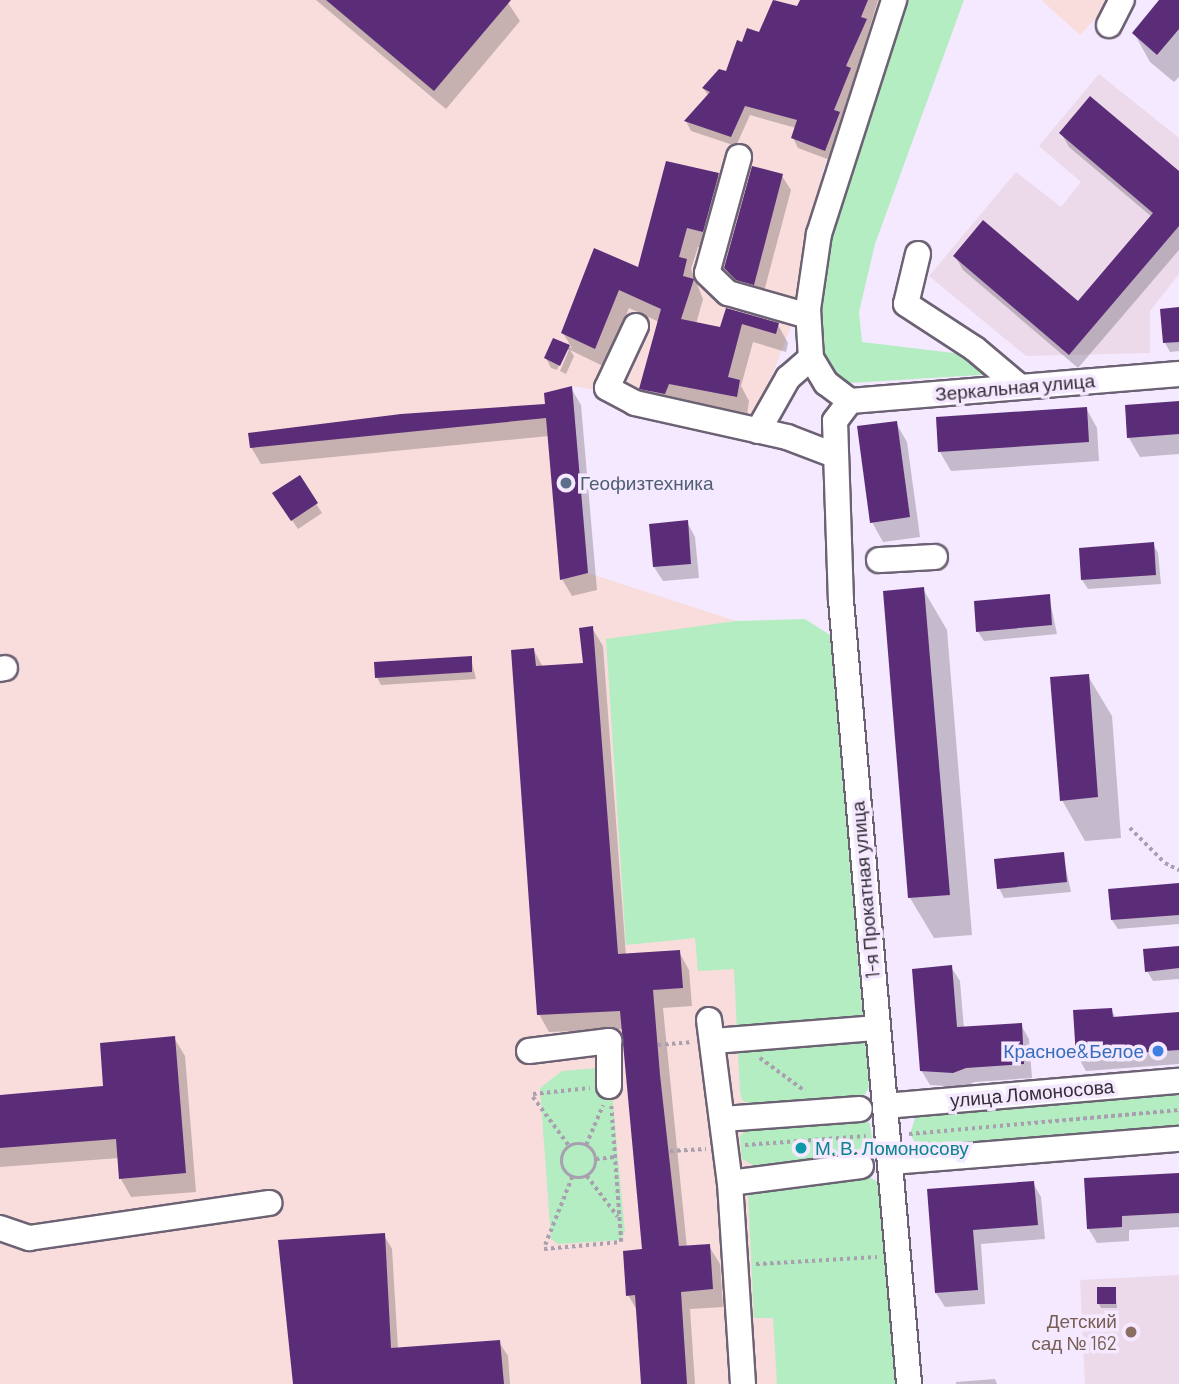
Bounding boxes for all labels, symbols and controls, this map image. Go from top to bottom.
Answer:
street label: Зеркальная улица [934,369,1096,405]
place label: Геофизтехника [580,472,714,494]
marker: Геофизтехника [558,475,574,491]
street label: 1-я Прокатная улица [846,800,884,980]
place label: Красное&Белое [1003,1040,1144,1062]
marker: Красное&Белое [1150,1043,1166,1059]
street label: улица Ломоносова [949,1074,1115,1112]
place label: М. В. Ломоносову [815,1137,969,1159]
marker: М. В. Ломоносову [793,1140,809,1156]
place label: Детский сад № 162 [1031,1310,1117,1354]
marker: Детский сад № 162 [1123,1324,1139,1340]

